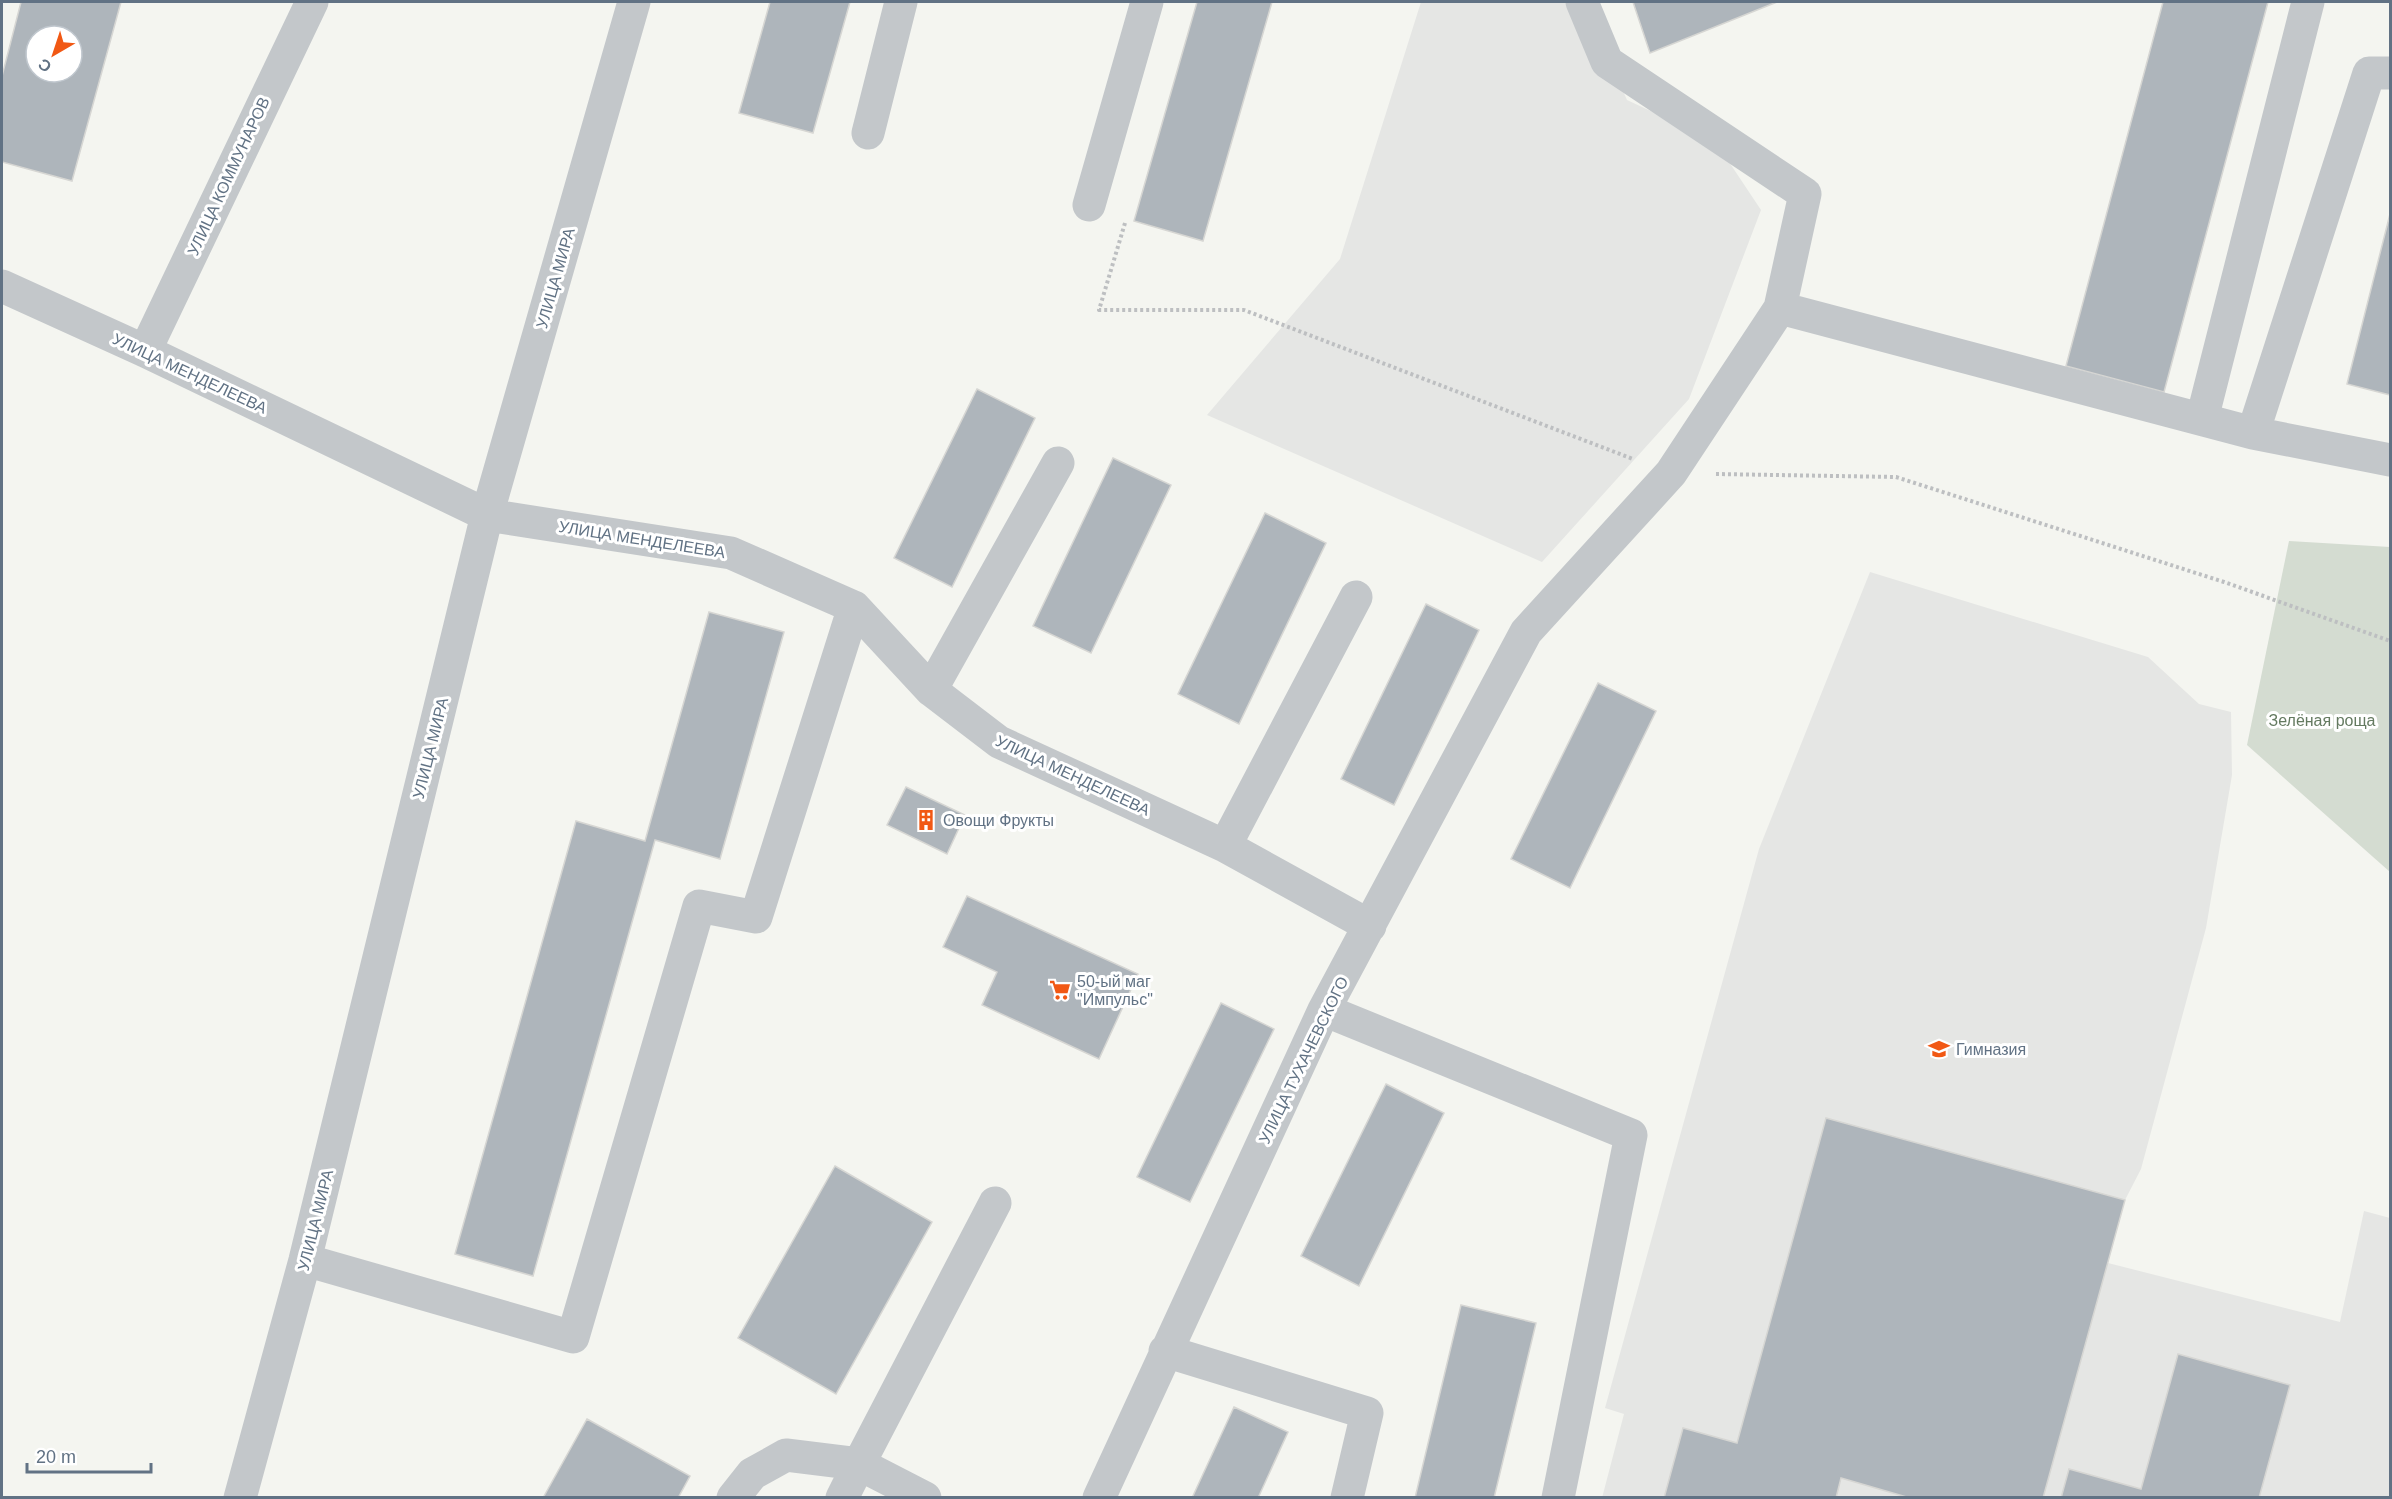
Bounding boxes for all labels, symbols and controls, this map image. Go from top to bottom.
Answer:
north arrow [24,24,84,84]
text: С [35,55,55,76]
street label: УЛИЦА КОММУНАРОВ [184,94,273,258]
street label: УЛИЦА МИРА [533,226,578,330]
street label: УЛИЦА МЕНДЕЛЕЕВА [110,330,270,417]
street label: УЛИЦА МЕНДЕЛЕЕВА [557,518,727,561]
street label: УЛИЦА МИРА [410,695,451,800]
park label: Зелёная роща [2269,712,2376,729]
street label: УЛИЦА МЕНДЕЛЕЕВА [993,732,1153,819]
building icon: Овощи Фрукты [914,808,938,832]
place label: Овощи Фрукты [943,812,1054,829]
place label: 50-ый маг "Импульс" [1077,973,1153,1008]
street label: УЛИЦА ТУХАЧЕВСКОГО [1256,974,1351,1146]
supermarket icon: 50-ый маг "Импульс" [1048,978,1072,1002]
school or university icon: Гимназия [1927,1037,1951,1061]
place label: Гимназия [1956,1041,2026,1058]
street label: УЛИЦА МИРА [295,1167,336,1272]
scale bar [27,1436,152,1474]
text: 20 m [36,1447,76,1467]

